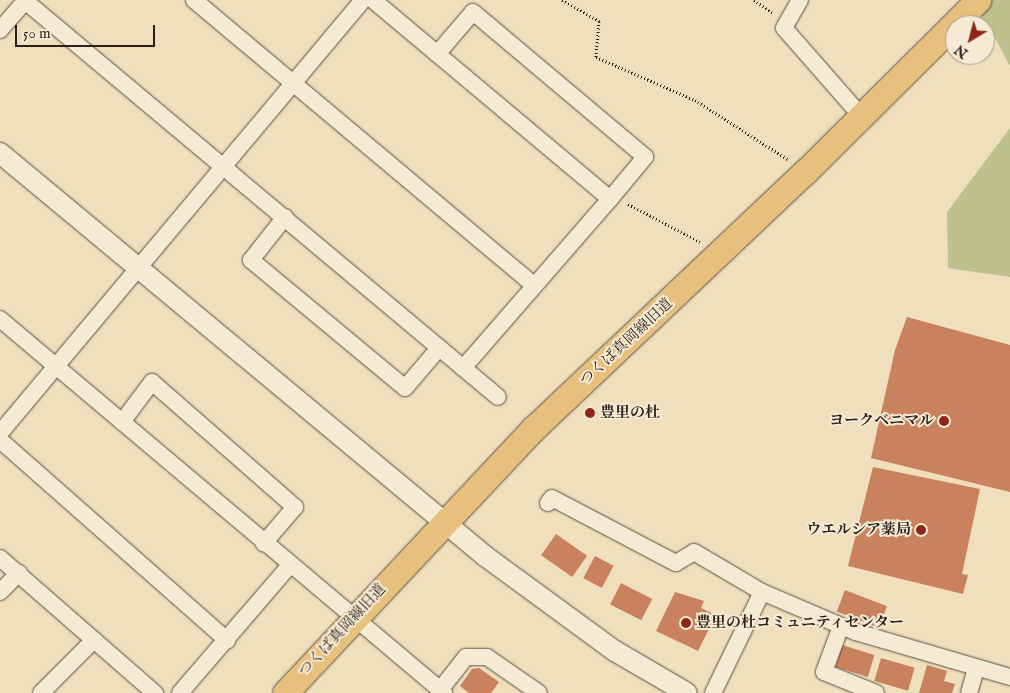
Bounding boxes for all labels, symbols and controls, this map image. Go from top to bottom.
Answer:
scale bar [18,15,158,47]
north arrow [945,15,995,65]
text: 50 m [23,24,51,43]
text: N [951,40,972,62]
street label: つくば真岡線旧道 [576,294,676,390]
place label: 豊里の杜 [600,404,660,422]
marker: 豊里の杜 [584,407,596,419]
place label: ヨークベニマル [829,412,934,430]
marker: ヨークベニマル [938,415,950,427]
place label: ウエルシア薬局 [806,521,911,539]
marker: ウエルシア薬局 [915,524,927,536]
street label: つくば真岡線旧道 [294,580,390,680]
place label: 豊里の杜コミュニティセンター [696,614,906,632]
marker: 豊里の杜コミュニティセンター [680,617,692,629]

